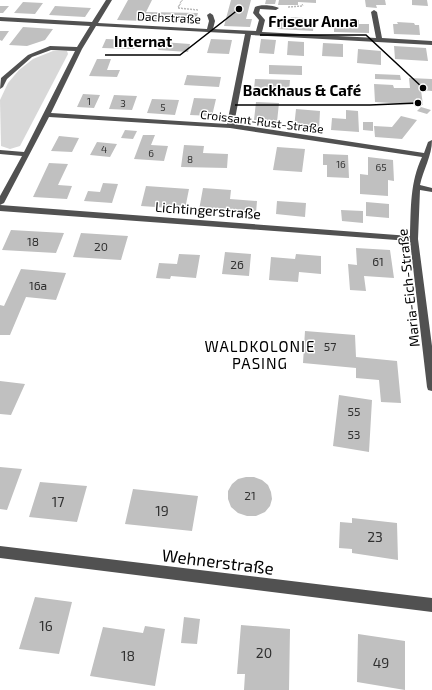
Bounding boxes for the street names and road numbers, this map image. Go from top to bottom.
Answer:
street label: Dachstraße [137,8,201,26]
street label: Croissant-Rust-Straße [199,106,325,136]
street label: Lichtingerstraße [154,198,262,222]
street label: Maria-Eich-Straße [393,228,423,348]
street label: Wehnerstraße [161,544,275,578]

